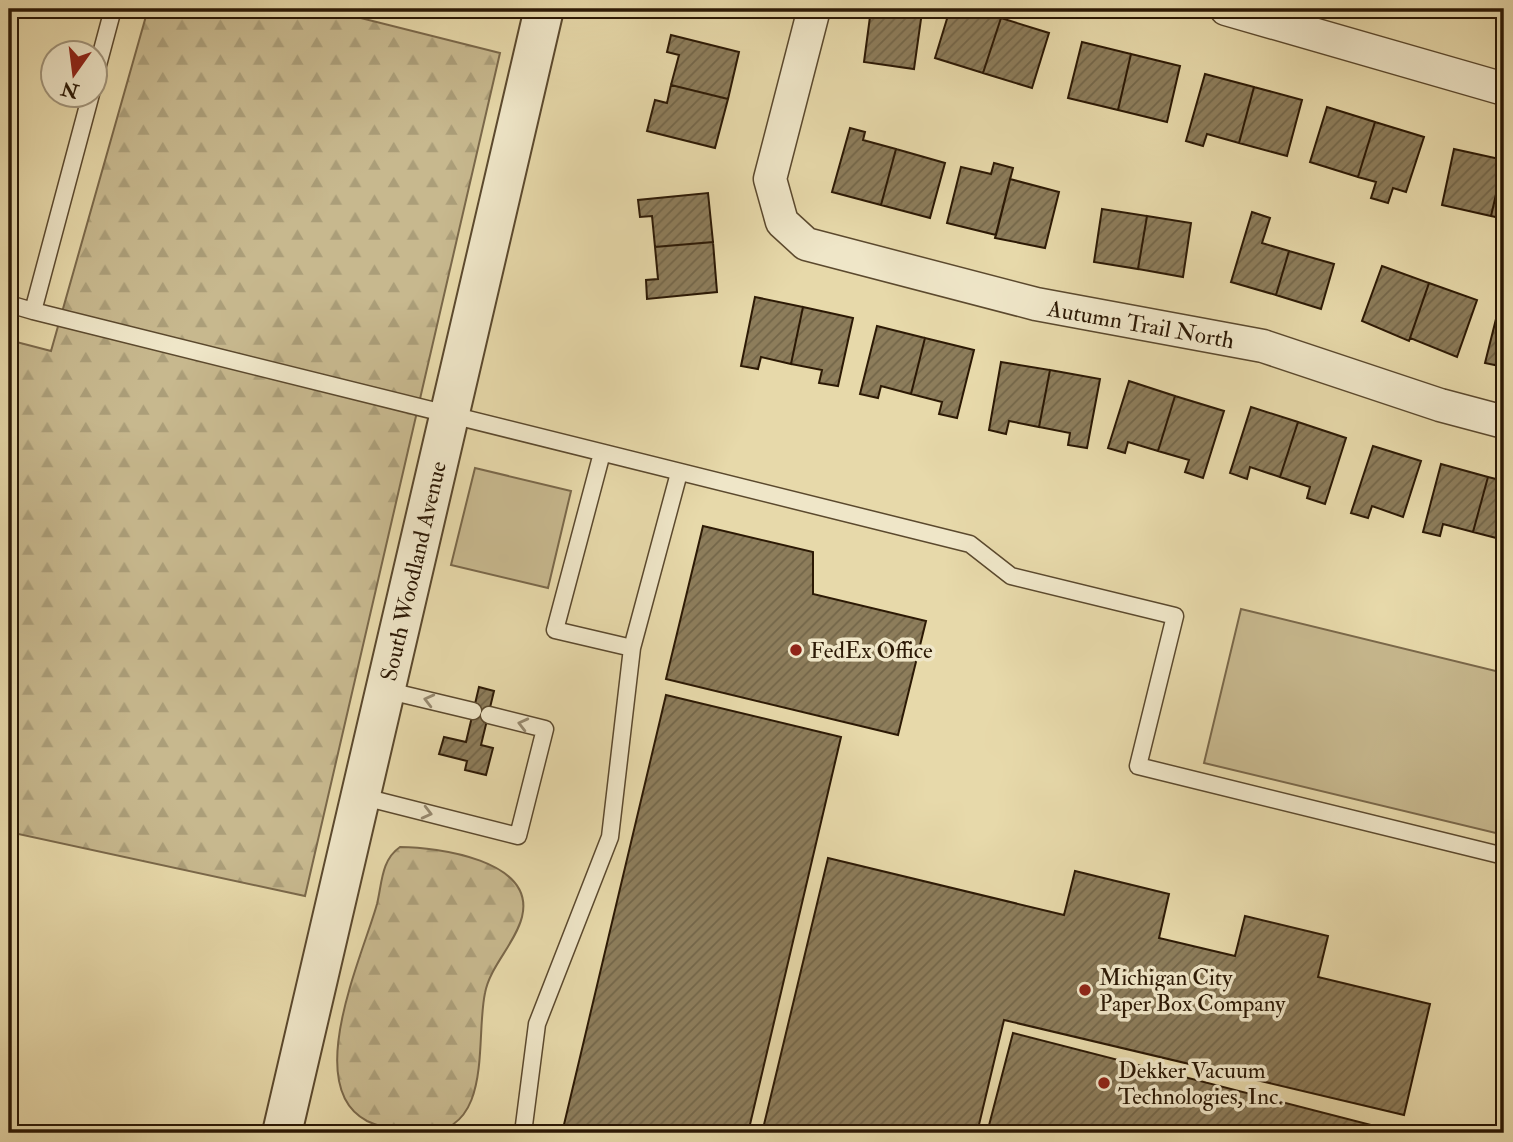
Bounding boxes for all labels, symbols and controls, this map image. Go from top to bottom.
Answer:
north arrow [38,38,108,108]
text: N [58,76,82,103]
street label: Autumn Trail North [1044,294,1236,355]
street label: South Woodland Avenue [374,458,453,684]
place label: FedEx Office [810,636,933,665]
marker: FedEx Office [788,642,804,658]
one-way arrow [423,694,435,709]
one-way arrow [517,718,529,732]
one-way arrow [420,805,432,819]
place label: Michigan City Paper Box Company [1099,963,1286,1019]
marker: Michigan City Paper Box Company [1077,982,1093,998]
place label: Dekker Vacuum Technologies, Inc. [1118,1056,1283,1111]
marker: Dekker Vacuum Technologies, Inc. [1096,1075,1112,1091]

